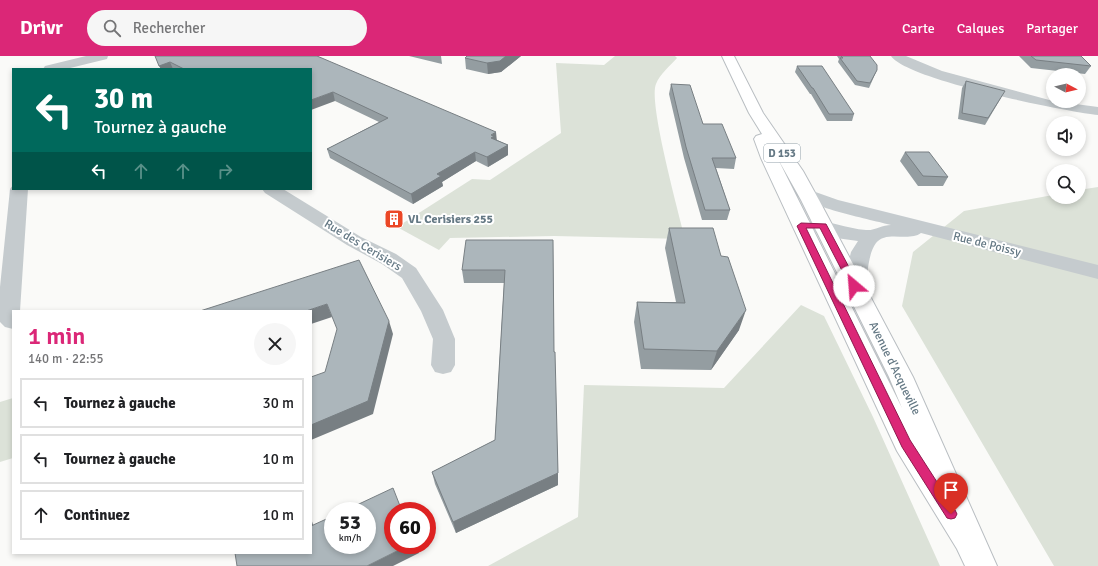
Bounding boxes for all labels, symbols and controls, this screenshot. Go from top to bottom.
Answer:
search box [87,10,367,46]
text: Drivr [20,16,63,40]
icon: search [101,17,123,39]
text: Rechercher [133,19,205,37]
text: Carte [902,20,935,37]
text: Calques [957,20,1004,37]
text: Partager [1026,20,1078,37]
north arrow [1046,68,1086,108]
map controls [1046,68,1086,204]
text: 30 m [94,82,153,116]
icon: left [28,84,80,136]
text: Tournez à gauche [94,116,227,138]
button: sound [1046,116,1086,156]
road number: D 153 [764,144,800,162]
icon: left [88,160,110,182]
icon: ahead [130,160,152,182]
icon: ahead [172,160,194,182]
icon: right [214,160,236,182]
button: search [1046,164,1086,204]
building icon: VL Cerisiers 255 [383,208,405,230]
place label: VL Cerisiers 255 [408,212,493,227]
street label: Rue des Cerisiers [321,216,404,274]
street label: Rue de Poissy [951,229,1023,260]
position arrow [833,265,875,307]
street label: Avenue d'Acqueville [865,319,924,417]
text: 1 min [28,321,85,351]
button: close [254,323,296,365]
text: 140 m · 22:55 [28,351,104,367]
icon: left [30,392,52,414]
text: Tournez à gauche [64,394,176,412]
text: 30 m [263,394,294,412]
icon: left [30,448,52,470]
text: Tournez à gauche [64,450,176,468]
text: 10 m [263,450,294,468]
pin [934,473,968,514]
icon: arrive [940,479,962,501]
speed limit sign: 60 [384,502,436,554]
icon: ahead [30,504,52,526]
text: Continuez [64,506,130,524]
text: 10 m [263,506,294,524]
text: 53 [339,510,361,535]
text: km/h [339,532,361,544]

